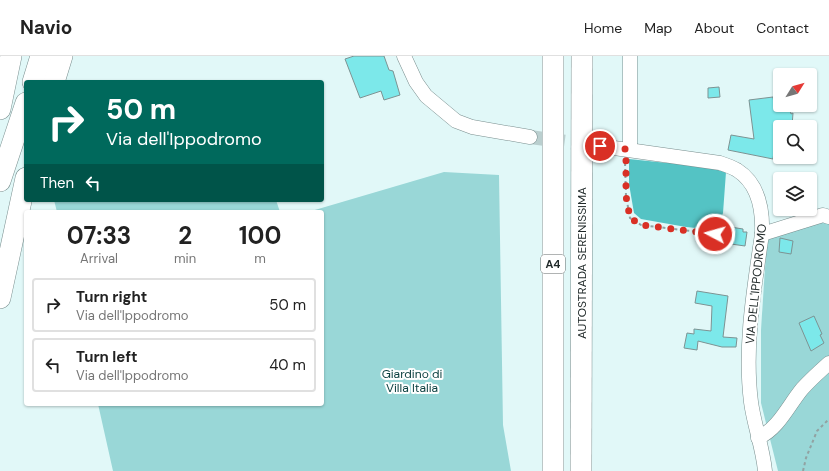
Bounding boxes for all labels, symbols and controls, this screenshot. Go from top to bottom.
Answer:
text: Navio [20,15,72,40]
text: Home [584,19,622,37]
text: Map [644,19,672,37]
text: About [694,19,734,37]
text: Contact [756,19,809,37]
north arrow [773,68,817,112]
map controls [773,68,817,216]
text: 50 m [106,91,176,128]
icon: right [40,96,92,148]
button: search [773,120,817,164]
text: Via dell'Ippodromo [106,127,262,151]
pin [583,129,617,163]
icon: arrive [589,135,611,157]
icon: left [82,172,104,194]
button: layers [773,172,817,216]
text: Then [40,173,74,193]
street label: AUTOSTRADA SERENISSIMA [574,187,590,339]
position arrow [694,213,736,255]
text: 07:33 [67,220,131,251]
text: 2 [178,220,192,251]
text: 100 [239,220,281,251]
street label: VIA DELL'IPPODROMO [742,223,770,345]
text: Arrival [80,250,118,267]
text: min [174,250,196,267]
text: m [254,250,266,267]
road number: A4 [541,255,565,273]
text: Turn right [76,287,147,307]
icon: right [42,294,64,316]
text: 50 m [269,295,306,315]
text: Via dell'Ippodromo [76,307,189,324]
text: Turn left [76,347,137,367]
icon: left [42,354,64,376]
text: 40 m [269,355,306,375]
park label: Giardino di Villa Italia [382,366,442,396]
text: Via dell'Ippodromo [76,367,189,384]

